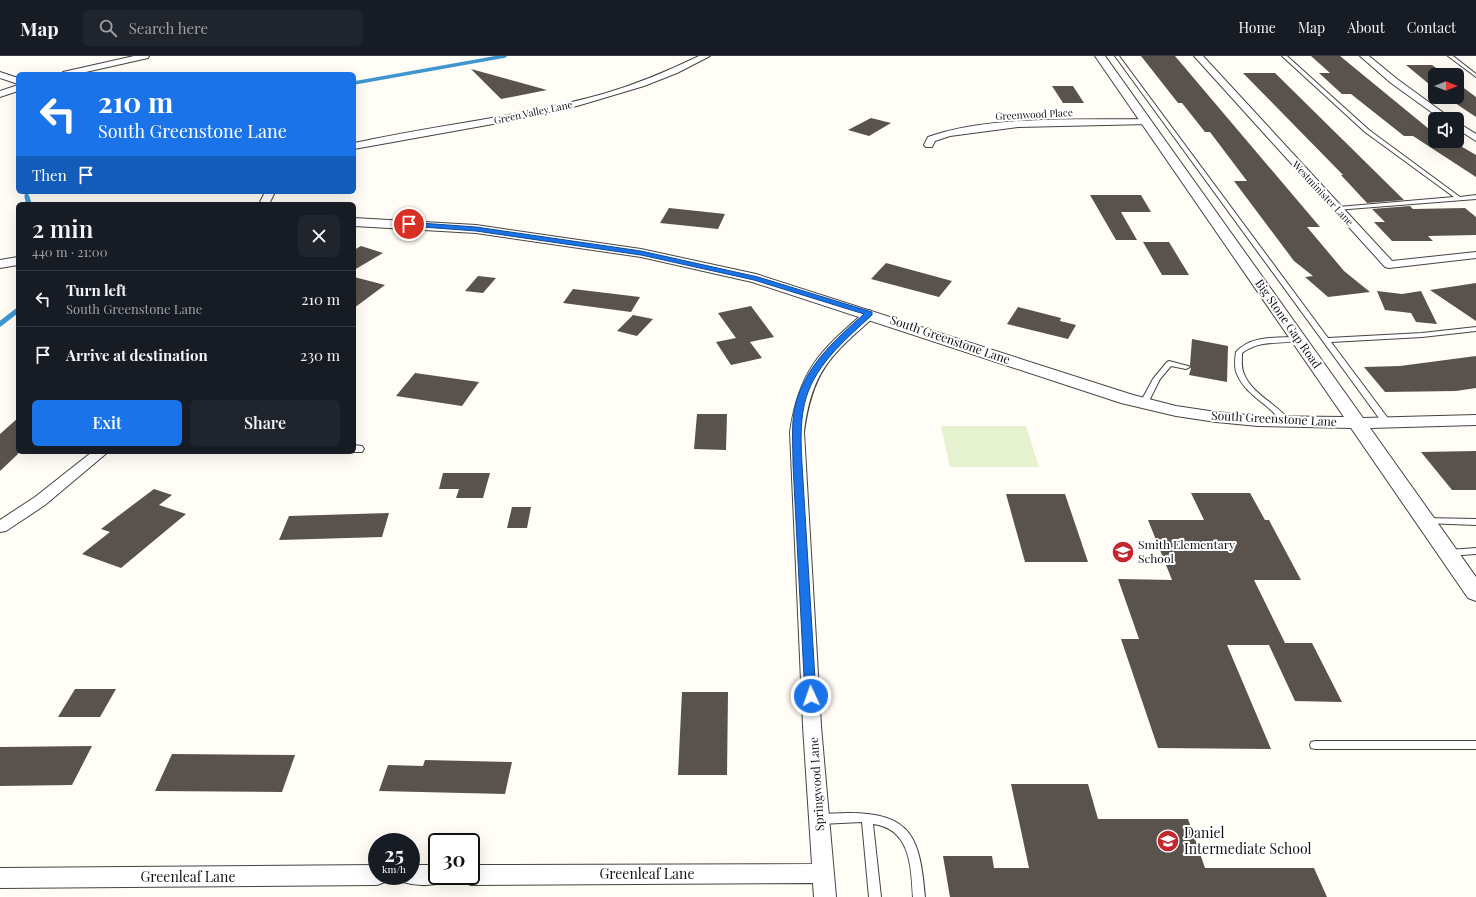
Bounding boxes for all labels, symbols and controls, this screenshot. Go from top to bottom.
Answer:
search box [83,10,363,46]
text: Map [20,15,59,41]
icon: search [97,17,119,39]
text: Search here [129,18,208,38]
text: Home [1238,18,1276,37]
text: Map [1298,18,1325,37]
text: About [1347,18,1385,37]
text: Contact [1407,18,1456,37]
north arrow [1428,68,1464,104]
map controls [1428,68,1464,148]
text: 210 m [98,83,173,120]
icon: left [32,88,84,140]
street label: Green Valley Lane [492,97,574,127]
street label: Greenwood Place [995,105,1073,123]
button: sound [1428,112,1464,148]
text: South Greenstone Lane [98,119,287,143]
street label: Westminister Lane [1289,157,1357,228]
icon: arrive [75,164,97,186]
text: Then [32,165,67,185]
pin [392,207,426,241]
text: 2 min [32,212,93,244]
icon: arrive [398,213,420,235]
button: close [298,215,340,257]
text: 440 m · 21:00 [32,243,107,260]
street label: Big Stone Gap Road [1252,276,1326,371]
text: Turn left [66,280,127,300]
icon: left [32,288,54,310]
text: 210 m [301,289,340,309]
text: South Greenstone Lane [66,300,202,317]
street label: South Greenstone Lane [888,311,1012,367]
icon: arrive [32,344,54,366]
text: Arrive at destination [66,345,208,365]
text: 230 m [300,345,340,365]
button: Exit [32,400,182,446]
button: Share [190,400,340,446]
street label: South Greenstone Lane [1211,407,1337,429]
place label: Smith Elementary School [1138,536,1235,566]
school or university icon: Smith Elementary School [1110,539,1136,565]
position arrow [790,675,832,717]
street label: Springwood Lane [805,737,827,832]
place label: Daniel Intermediate School [1184,823,1311,858]
school or university icon: Daniel Intermediate School [1155,828,1181,854]
speed limit sign: 30 [428,833,480,885]
text: 25 [384,840,404,867]
text: km/h [382,862,406,876]
street label: Greenleaf Lane [599,864,695,883]
street label: Greenleaf Lane [140,867,236,886]

